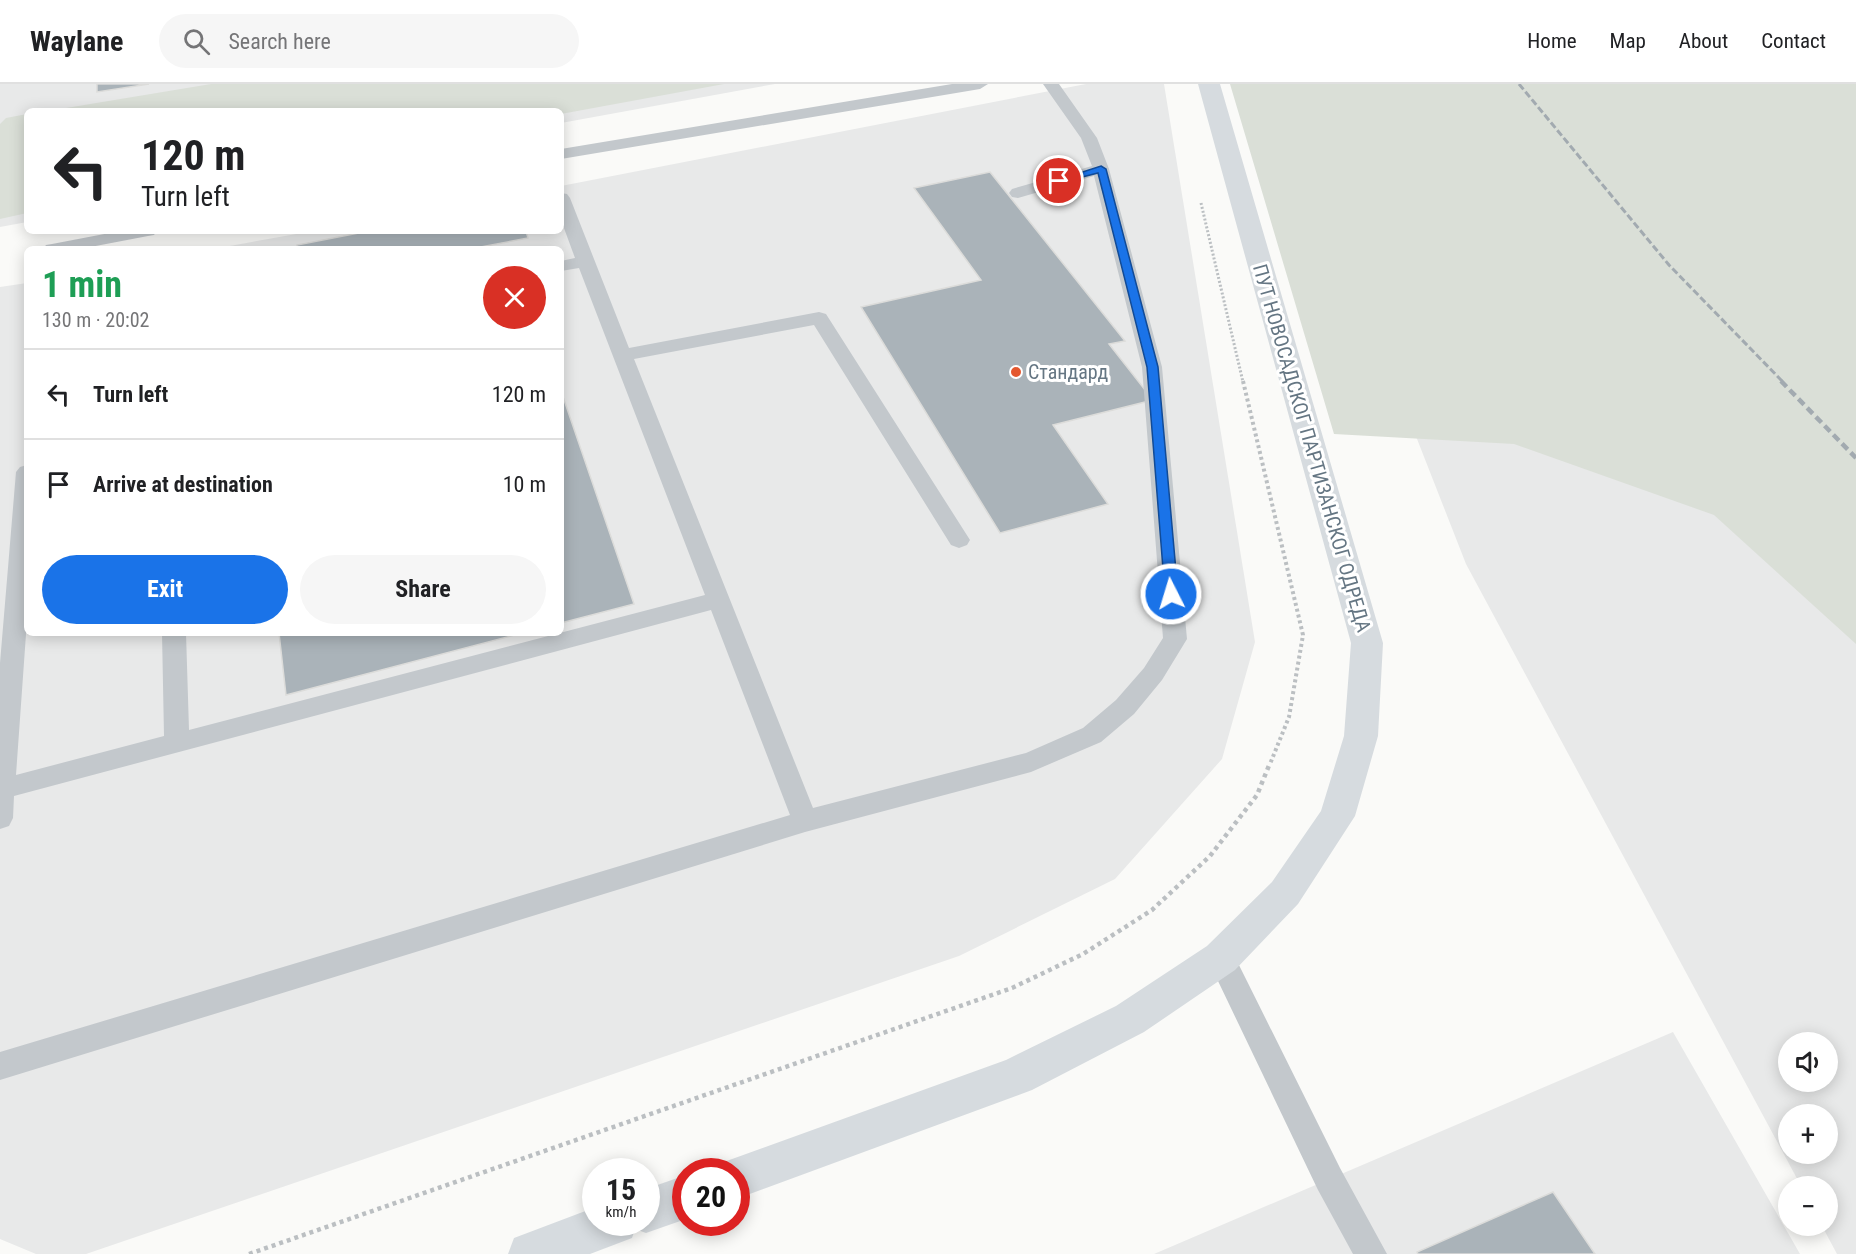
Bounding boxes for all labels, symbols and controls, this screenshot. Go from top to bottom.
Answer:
search box [159,14,579,68]
text: Waylane [30,25,123,58]
icon: search [180,25,213,58]
text: Search here [228,29,331,54]
text: Home [1527,29,1577,53]
text: Map [1610,29,1646,53]
text: About [1679,29,1728,53]
text: Contact [1761,29,1826,53]
text: 120 m [141,131,246,180]
icon: left [42,132,120,210]
pin [1033,155,1084,206]
icon: arrive [1042,164,1075,197]
text: Turn left [141,181,230,213]
street label: ПУТ НОВОСАДСКОГ ПАРТИЗАНСКОГ ОДРЕДА [1248,261,1376,635]
text: 1 min [42,264,122,306]
button: close [483,266,546,329]
text: 130 m · 20:02 [42,308,149,332]
place label: Стандард [1028,360,1108,384]
marker: Стандард [1009,365,1023,379]
icon: left [42,378,75,411]
text: Turn left [93,382,168,407]
text: 120 m [492,382,546,407]
icon: arrive [42,468,75,501]
text: Arrive at destination [93,472,273,497]
text: 10 m [503,472,546,497]
button: Exit [42,555,288,624]
button: Share [300,555,546,624]
position arrow [1139,562,1203,626]
map controls [1778,1032,1838,1236]
button: sound [1778,1032,1838,1092]
button: + [1778,1104,1838,1164]
speed limit sign: 20 [672,1158,750,1236]
text: 15 [606,1172,636,1207]
button: − [1778,1176,1838,1236]
text: km/h [606,1203,636,1221]

